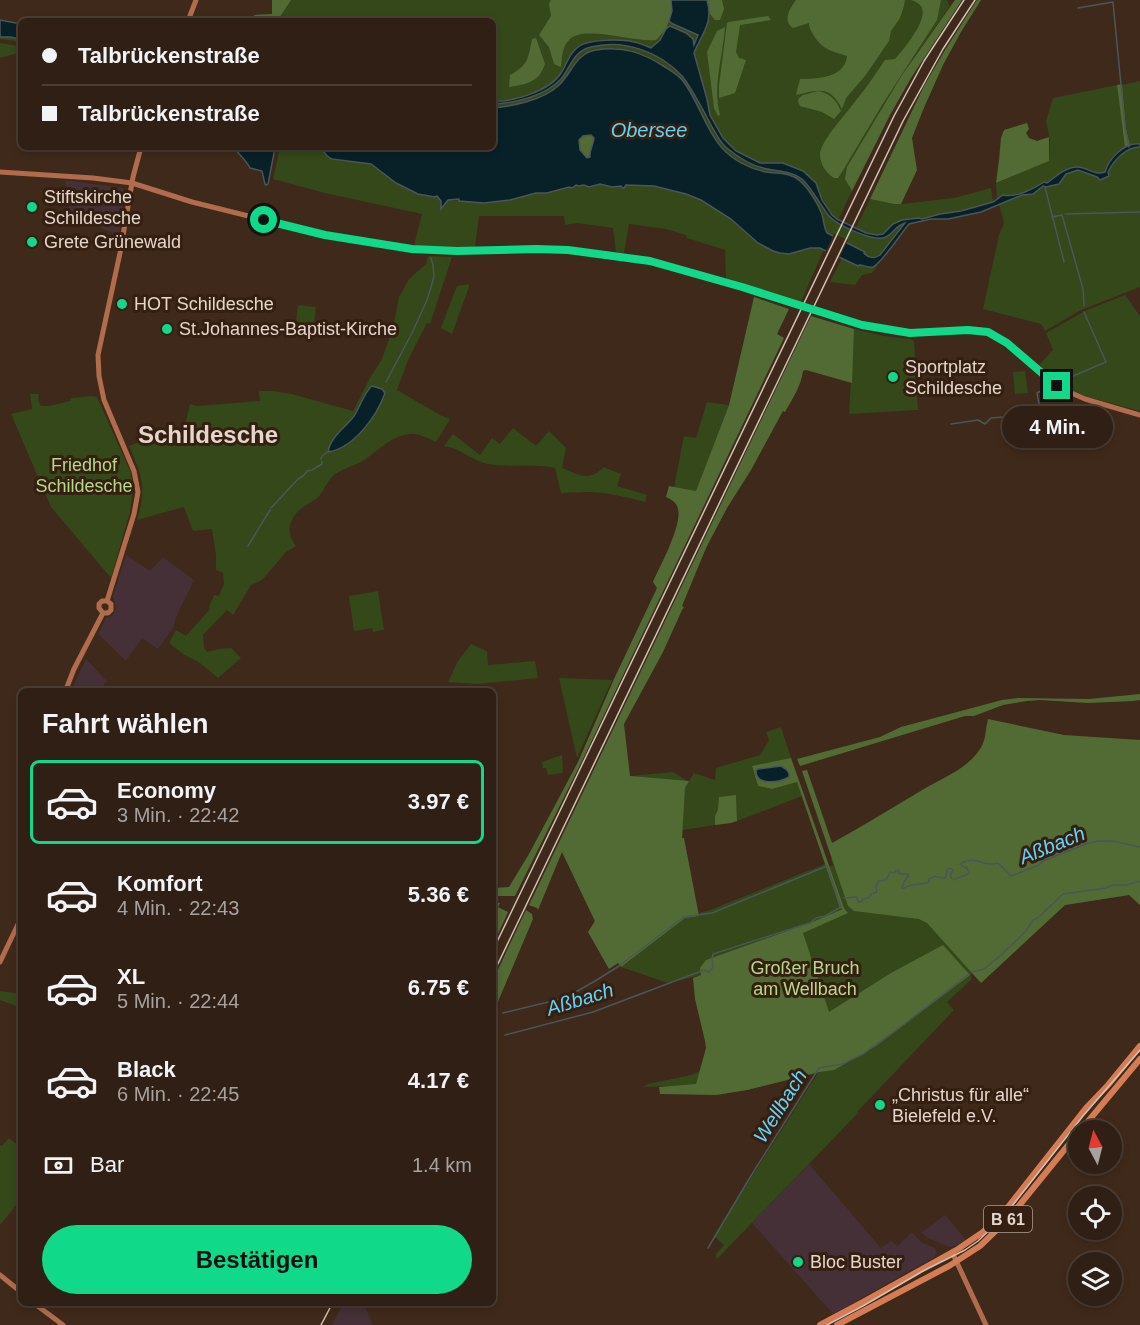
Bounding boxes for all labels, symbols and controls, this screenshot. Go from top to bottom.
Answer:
text: Talbrückenstraße [78,43,260,68]
text: Talbrückenstraße [78,101,260,126]
water label: Obersee [611,119,687,141]
place label: Stiftskirche Schildesche [44,187,141,228]
marker: Stiftskirche Schildesche [25,200,39,214]
route start [250,206,277,233]
place label: Grete Grünewald [44,232,181,252]
marker: Grete Grünewald [25,235,39,249]
place label: HOT Schildesche [134,294,274,314]
marker: HOT Schildesche [115,297,129,311]
place label: St.Johannes-Baptist-Kirche [179,319,397,339]
marker: St.Johannes-Baptist-Kirche [160,322,174,336]
place label: Sportplatz Schildesche [905,357,1002,398]
marker: Sportplatz Schildesche [886,370,900,384]
route end [1043,372,1070,399]
callout: 4 Min. [1002,407,1112,449]
text: 4 Min. [1029,416,1086,438]
district label: Schildesche [138,421,278,448]
park label: Friedhof Schildesche [35,455,133,496]
text: Fahrt wählen [42,709,209,739]
icon: car [45,775,99,829]
text: Economy [117,778,216,803]
text: 3.97 € [408,789,469,814]
text: 3 Min. · 22:42 [117,804,239,826]
water label: Aßbach [1015,822,1088,868]
icon: car [45,868,99,922]
text: Komfort [117,871,203,896]
text: 5.36 € [408,882,469,907]
text: 4 Min. · 22:43 [117,897,239,919]
park label: Großer Bruch am Wellbach [750,958,860,999]
icon: car [45,961,99,1015]
text: XL [117,964,145,989]
text: 6.75 € [408,975,469,1000]
water label: Aßbach [543,978,616,1020]
text: 5 Min. · 22:44 [117,990,239,1012]
icon: car [45,1054,99,1108]
text: Black [117,1057,176,1082]
water label: Wellbach [749,1065,811,1147]
text: 4.17 € [408,1068,469,1093]
text: 6 Min. · 22:45 [117,1083,239,1105]
place label: „Christus für alle“ Bielefeld e.V. [892,1085,1029,1126]
marker: „Christus für alle“ Bielefeld e.V. [873,1098,887,1112]
north arrow [1068,1120,1122,1174]
map controls [1068,1120,1122,1306]
icon: cash [42,1149,75,1182]
text: Bar [90,1152,124,1177]
text: 1.4 km [412,1154,472,1176]
button: locate [1068,1186,1122,1240]
road number: B 61 [984,1206,1032,1232]
button: Bestätigen [42,1225,472,1294]
place label: Bloc Buster [810,1252,902,1272]
button: layers [1068,1252,1122,1306]
marker: Bloc Buster [791,1255,805,1269]

